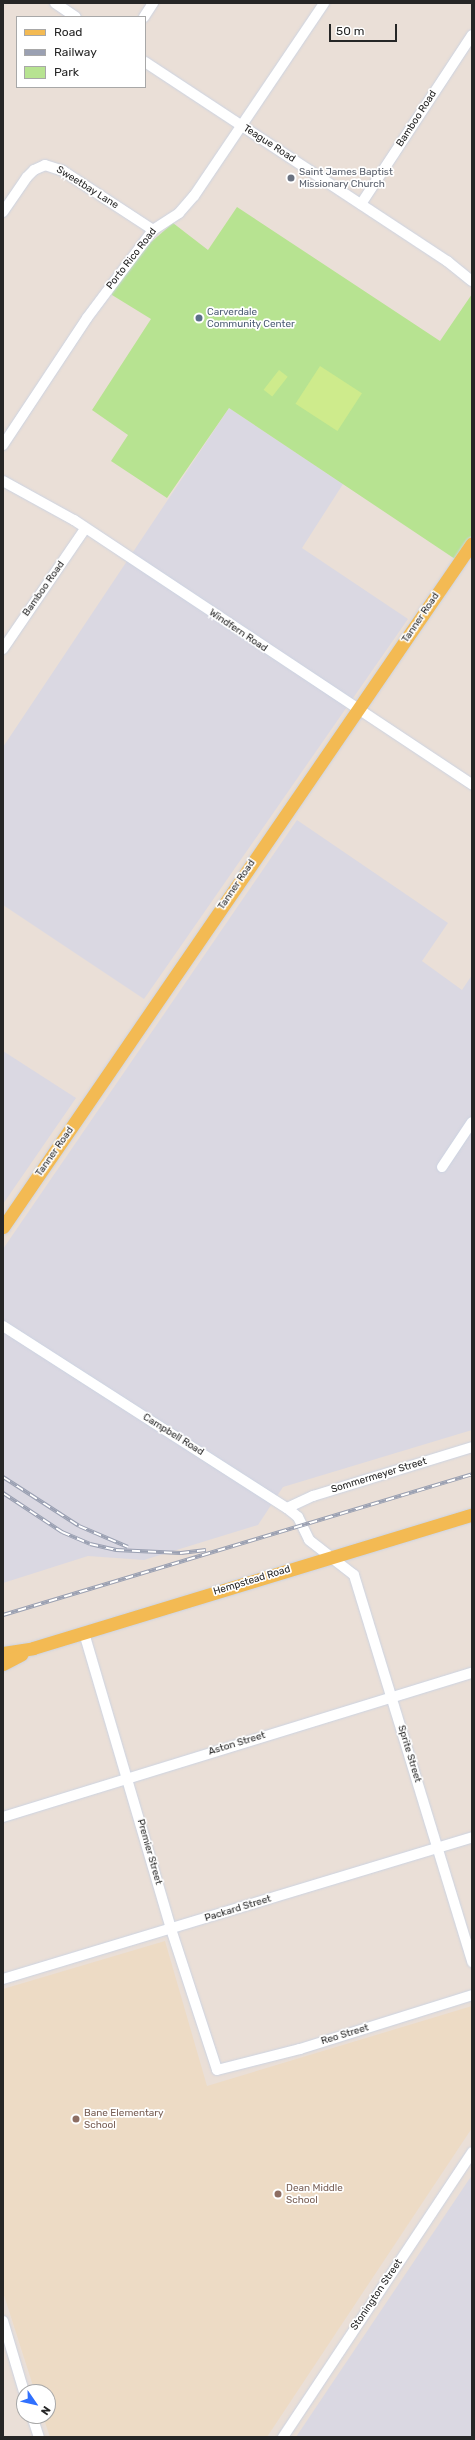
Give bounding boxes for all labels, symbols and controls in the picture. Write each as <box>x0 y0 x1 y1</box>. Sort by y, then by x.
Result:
legend <box>16 16 146 88</box>
scale bar <box>331 16 399 42</box>
text: 50 m <box>336 24 364 38</box>
text: Road <box>54 25 82 39</box>
text: Railway <box>54 45 97 59</box>
text: Park <box>54 65 79 79</box>
street label: Bamboo Road <box>394 89 440 149</box>
street label: Teague Road <box>241 123 297 165</box>
street label: Sweetbay Lane <box>54 164 120 212</box>
place label: Saint James Baptist Missionary Church <box>299 166 393 190</box>
marker: Saint James Baptist Missionary Church <box>286 173 296 183</box>
street label: Porto Rico Road <box>104 226 160 292</box>
place label: Carverdale Community Center <box>207 306 295 330</box>
marker: Carverdale Community Center <box>194 313 204 323</box>
street label: Bamboo Road <box>21 559 67 619</box>
street label: Tanner Road <box>400 591 442 645</box>
street label: Windfern Road <box>207 607 269 655</box>
street label: Tanner Road <box>216 858 258 912</box>
street label: Tanner Road <box>33 1125 77 1179</box>
street label: Campbell Road <box>140 1411 206 1459</box>
street label: Sommermeyer Street <box>330 1456 428 1496</box>
street label: Hempstead Road <box>212 1564 292 1598</box>
street label: Sprite Street <box>395 1724 423 1784</box>
street label: Aston Street <box>207 1730 267 1758</box>
street label: Premier Street <box>134 1818 164 1886</box>
street label: Packard Street <box>203 1893 273 1925</box>
street label: Reo Street <box>320 2022 370 2048</box>
place label: Bane Elementary School <box>84 2107 164 2130</box>
marker: Bane Elementary School <box>71 2114 81 2124</box>
place label: Dean Middle School <box>286 2182 343 2206</box>
marker: Dean Middle School <box>273 2189 283 2199</box>
street label: Stonington Street <box>349 2257 405 2333</box>
north arrow <box>16 2384 56 2424</box>
text: N <box>38 2404 53 2417</box>

